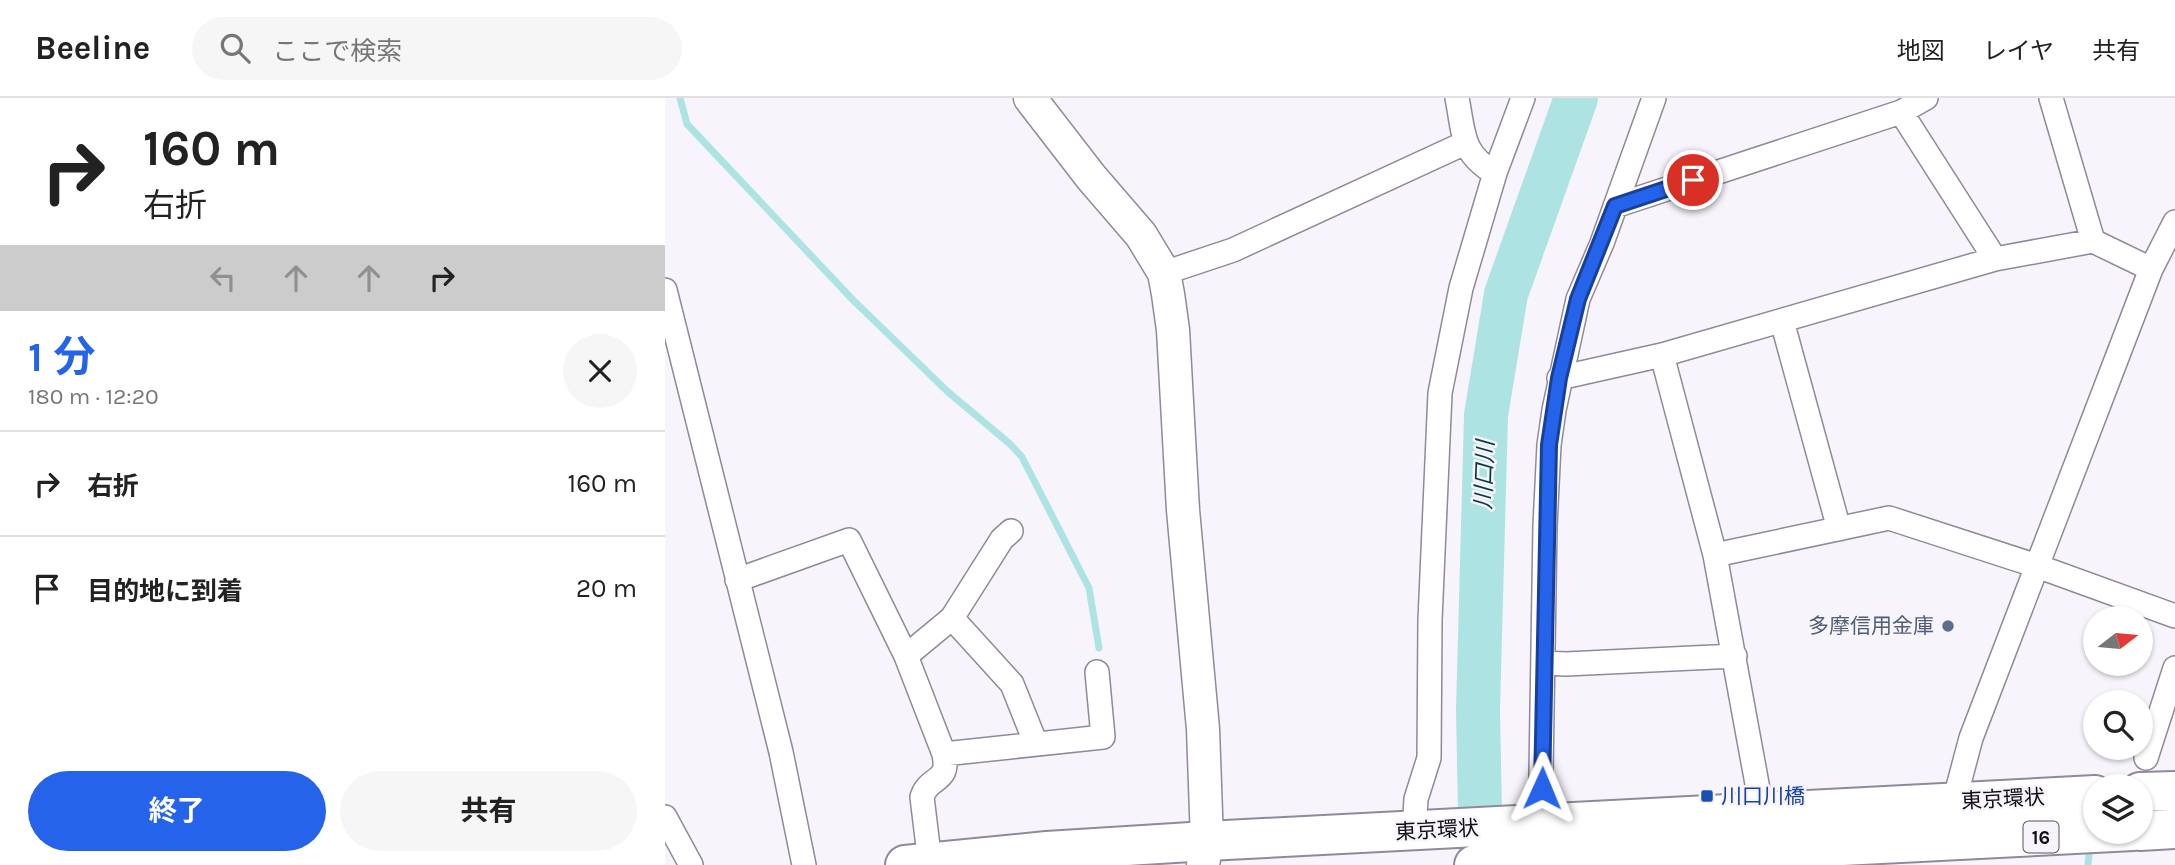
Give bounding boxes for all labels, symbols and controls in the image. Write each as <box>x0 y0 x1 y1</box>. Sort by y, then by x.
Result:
search box <box>192 17 682 80</box>
text: Beeline <box>35 29 150 67</box>
icon: search <box>216 29 254 67</box>
text: ここで検索 <box>272 36 402 67</box>
text: 地図 <box>1897 37 1945 65</box>
text: レイヤ <box>1983 37 2054 65</box>
text: 共有 <box>2092 37 2140 65</box>
text: 160 m <box>143 120 280 177</box>
icon: right <box>28 126 119 217</box>
pin <box>1663 150 1723 210</box>
icon: arrive <box>1674 161 1712 199</box>
text: 右折 <box>143 187 207 224</box>
icon: left <box>204 259 242 297</box>
icon: ahead <box>277 259 315 297</box>
icon: ahead <box>350 259 388 297</box>
icon: right <box>423 259 461 297</box>
text: 1 分 <box>28 332 96 382</box>
button: close <box>563 334 637 408</box>
text: 180 m · 12:20 <box>28 383 159 410</box>
water label: 川口川 <box>1470 437 1499 510</box>
icon: right <box>28 465 66 503</box>
text: 160 m <box>568 468 637 499</box>
text: 右折 <box>87 471 139 502</box>
icon: arrive <box>28 570 66 608</box>
text: 20 m <box>576 573 637 604</box>
text: 目的地に到着 <box>87 576 243 607</box>
north arrow <box>2083 606 2153 676</box>
map controls <box>2083 606 2153 844</box>
place label: 多摩信用金庫 <box>1808 614 1934 638</box>
marker: 多摩信用金庫 <box>1940 618 1956 634</box>
button: search <box>2083 690 2153 760</box>
position arrow <box>1505 751 1579 825</box>
button: 終了 <box>28 771 326 851</box>
button: 共有 <box>340 771 637 851</box>
button: layers <box>2083 774 2153 844</box>
place label: 川口川橋 <box>1721 784 1805 808</box>
street label: 東京環状 <box>1960 785 2046 813</box>
marker: 川口川橋 <box>1699 788 1715 804</box>
street label: 東京環状 <box>1394 816 1480 844</box>
road number: 16 <box>2023 822 2059 852</box>

